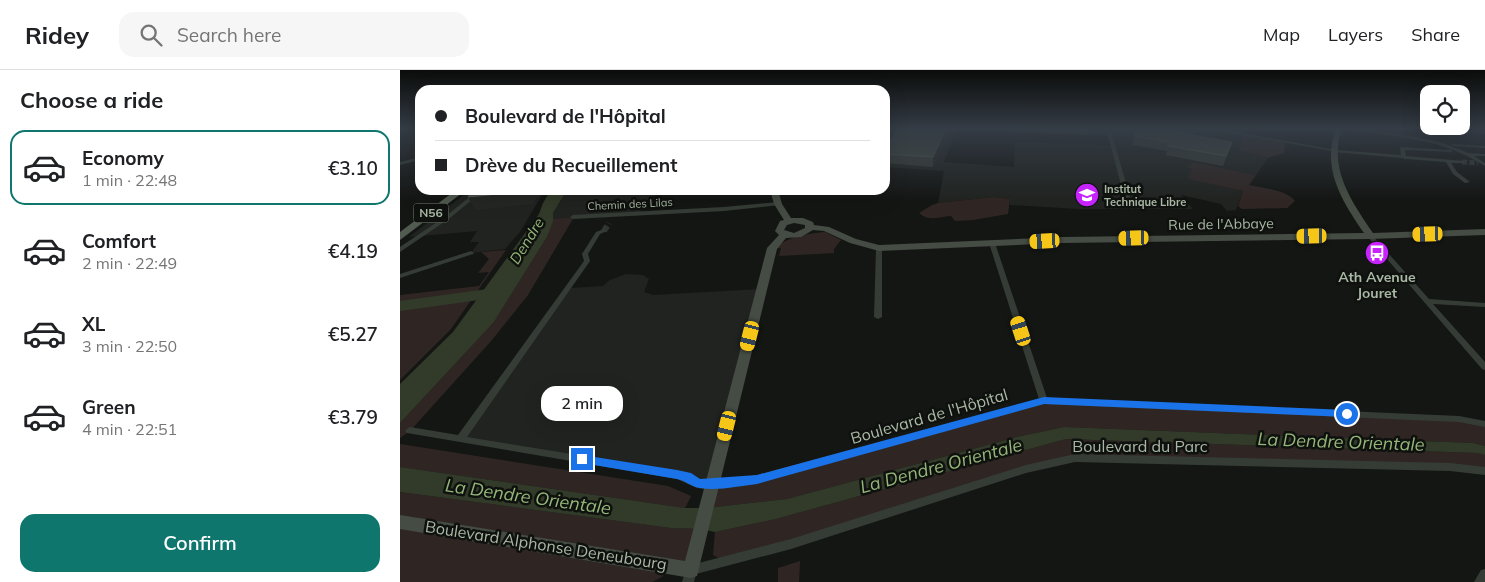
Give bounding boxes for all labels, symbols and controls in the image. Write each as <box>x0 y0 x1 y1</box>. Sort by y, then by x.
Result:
search box <box>119 12 469 57</box>
text: Ridey <box>25 20 89 50</box>
icon: search <box>137 21 165 49</box>
text: Search here <box>177 23 281 47</box>
text: Map <box>1263 23 1300 46</box>
text: Layers <box>1328 23 1383 46</box>
text: Share <box>1411 23 1460 46</box>
map controls <box>1420 85 1470 135</box>
button: locate <box>1420 85 1470 135</box>
text: Choose a ride <box>20 86 163 114</box>
text: Boulevard de l'Hôpital <box>465 104 666 128</box>
icon: car <box>22 145 67 190</box>
text: Economy <box>82 146 164 170</box>
text: Drève du Recueillement <box>465 153 677 177</box>
text: €3.10 <box>328 156 378 180</box>
text: 1 min · 22:48 <box>82 170 177 190</box>
school or university icon: Institut Technique Libre <box>1074 182 1100 208</box>
place label: Institut Technique Libre <box>1104 182 1186 209</box>
street label: Chemin des Lilas <box>587 195 673 213</box>
road number: N56 <box>414 204 448 222</box>
water label: Dendre <box>505 214 548 267</box>
street label: Rue de l'Abbaye <box>1168 214 1274 234</box>
car <box>1412 226 1443 242</box>
icon: car <box>22 228 67 273</box>
car <box>1296 228 1327 244</box>
text: Comfort <box>82 229 156 253</box>
car <box>1118 230 1149 246</box>
car <box>1029 233 1060 249</box>
text: €4.19 <box>328 239 378 263</box>
bus stop icon: Ath Avenue Jouret <box>1364 240 1390 266</box>
text: 2 min · 22:49 <box>82 253 177 273</box>
place label: Ath Avenue Jouret <box>1338 268 1416 302</box>
icon: car <box>22 311 67 356</box>
text: XL <box>82 312 105 336</box>
car <box>1009 314 1032 348</box>
car <box>739 320 760 352</box>
text: €5.27 <box>328 322 378 346</box>
text: 3 min · 22:50 <box>82 336 177 356</box>
street label: Boulevard de l'Hôpital <box>848 384 1010 448</box>
callout: 2 min <box>541 386 623 422</box>
text: 2 min <box>561 393 603 413</box>
icon: car <box>22 394 67 439</box>
text: Green <box>82 395 136 419</box>
route start <box>1336 403 1358 425</box>
text: €3.79 <box>328 405 378 429</box>
car <box>716 410 737 442</box>
text: 4 min · 22:51 <box>82 419 177 439</box>
water label: La Dendre Orientale <box>1257 427 1425 456</box>
water label: La Dendre Orientale <box>857 433 1025 498</box>
street label: Boulevard du Parc <box>1072 436 1208 456</box>
route end <box>571 448 593 470</box>
water label: La Dendre Orientale <box>444 473 613 520</box>
button: Confirm <box>20 514 380 572</box>
street label: Boulevard Alphonse Deneubourg <box>424 516 668 574</box>

